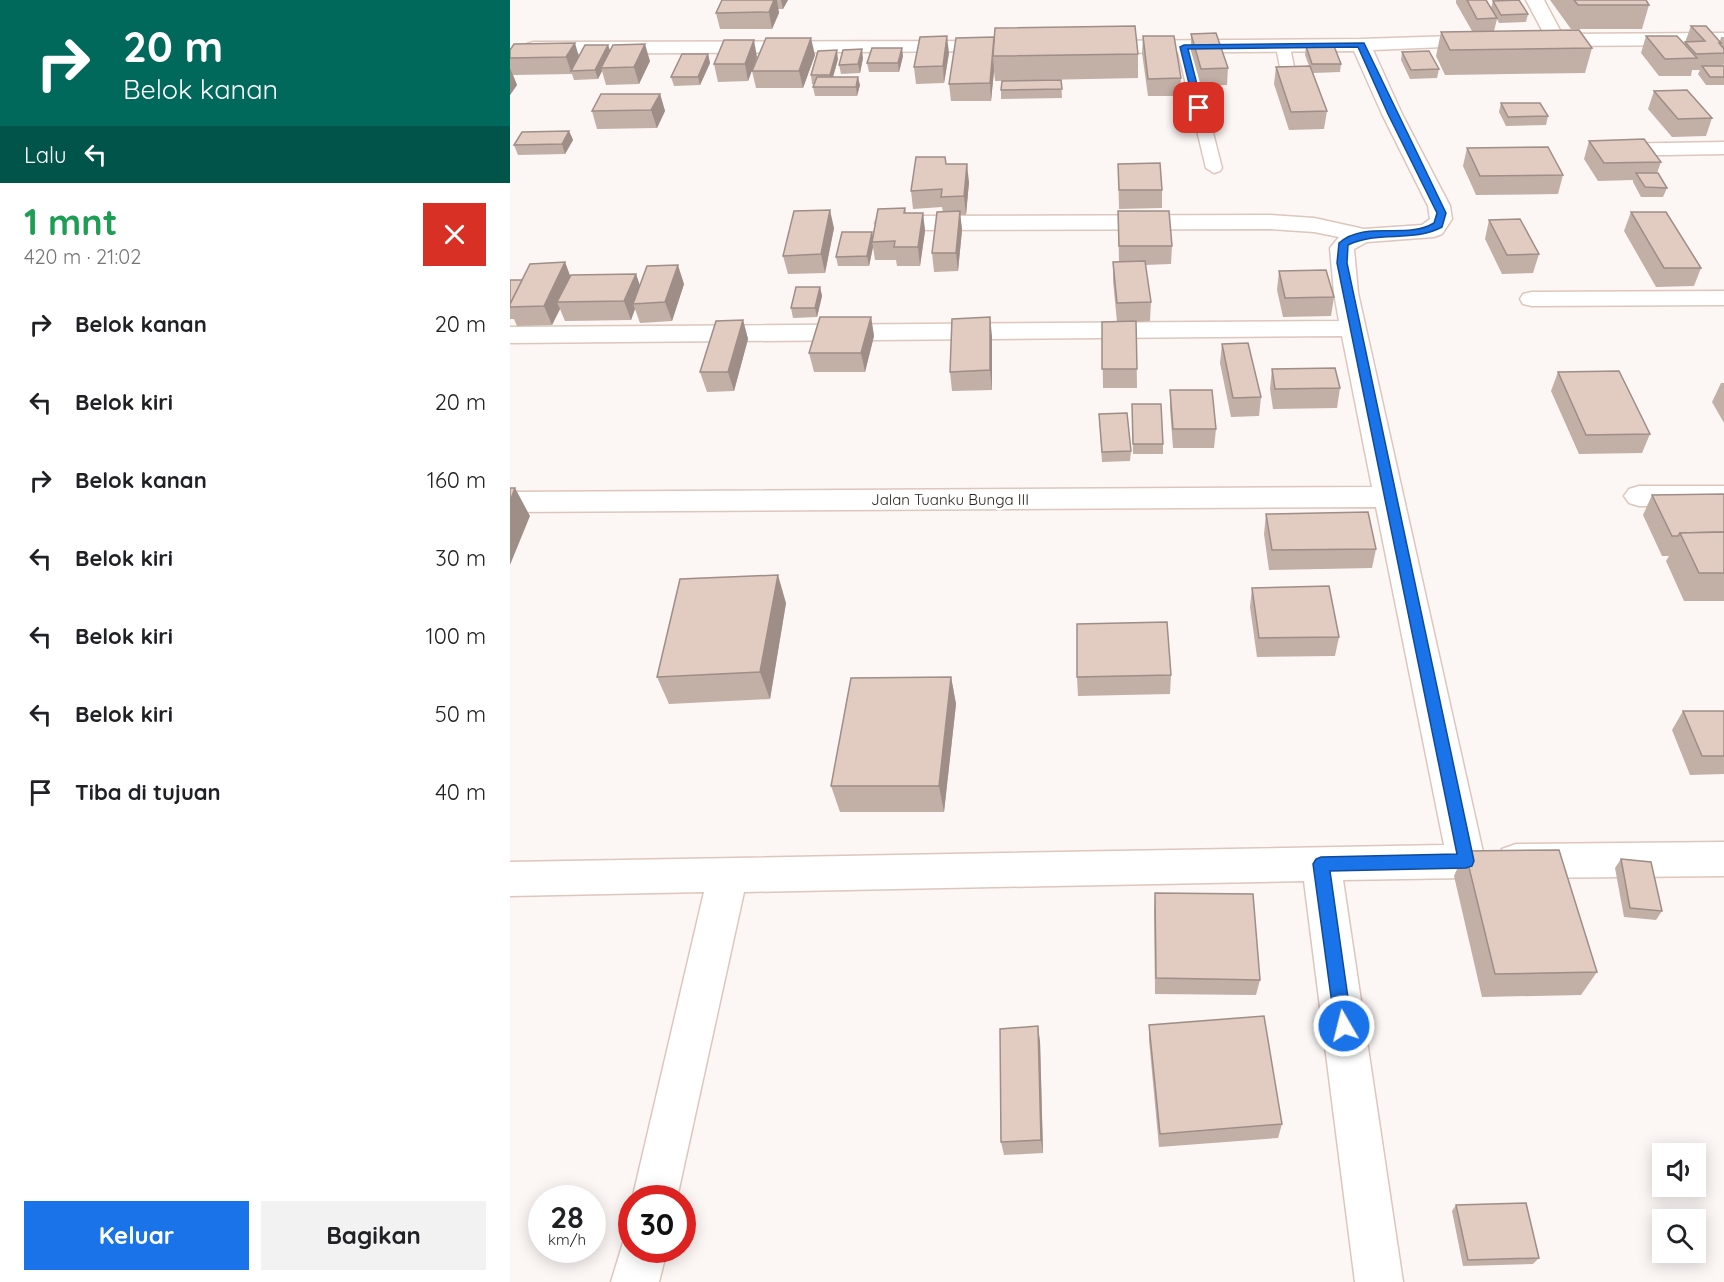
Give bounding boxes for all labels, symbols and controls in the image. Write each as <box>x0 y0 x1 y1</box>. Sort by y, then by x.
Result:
text: 20 m <box>123 20 223 73</box>
icon: right <box>24 24 102 102</box>
text: Belok kanan <box>123 72 278 106</box>
pin <box>1173 82 1224 133</box>
icon: arrive <box>1182 91 1215 124</box>
icon: left <box>79 138 112 171</box>
text: Lalu <box>24 141 67 169</box>
text: 1 mnt <box>24 199 117 244</box>
button: close <box>423 203 486 266</box>
text: 420 m · 21:02 <box>24 244 141 269</box>
icon: right <box>24 308 57 341</box>
text: Belok kanan <box>75 310 207 338</box>
text: 20 m <box>435 310 486 338</box>
icon: left <box>24 386 57 419</box>
text: Belok kiri <box>75 388 173 416</box>
text: 20 m <box>435 388 486 416</box>
icon: right <box>24 464 57 497</box>
text: Belok kanan <box>75 466 207 494</box>
text: 160 m <box>427 466 486 494</box>
street label: Jalan Tuanku Bunga III <box>871 490 1029 509</box>
icon: left <box>24 542 57 575</box>
text: Belok kiri <box>75 544 173 572</box>
text: 30 m <box>435 544 486 572</box>
icon: left <box>24 620 57 653</box>
text: Belok kiri <box>75 622 173 650</box>
text: 100 m <box>426 622 486 650</box>
icon: left <box>24 698 57 731</box>
text: Belok kiri <box>75 700 173 728</box>
text: 50 m <box>435 700 486 728</box>
icon: arrive <box>24 776 57 809</box>
text: Tiba di tujuan <box>75 778 221 806</box>
text: 40 m <box>435 778 486 806</box>
position arrow <box>1312 994 1376 1058</box>
map controls <box>1652 1143 1706 1263</box>
button: sound <box>1652 1143 1706 1197</box>
speed limit sign: 30 <box>618 1185 696 1263</box>
text: 28 <box>550 1198 584 1236</box>
button: Keluar <box>24 1201 249 1270</box>
button: Bagikan <box>261 1201 486 1270</box>
button: search <box>1652 1209 1706 1263</box>
text: km/h <box>548 1230 586 1249</box>

